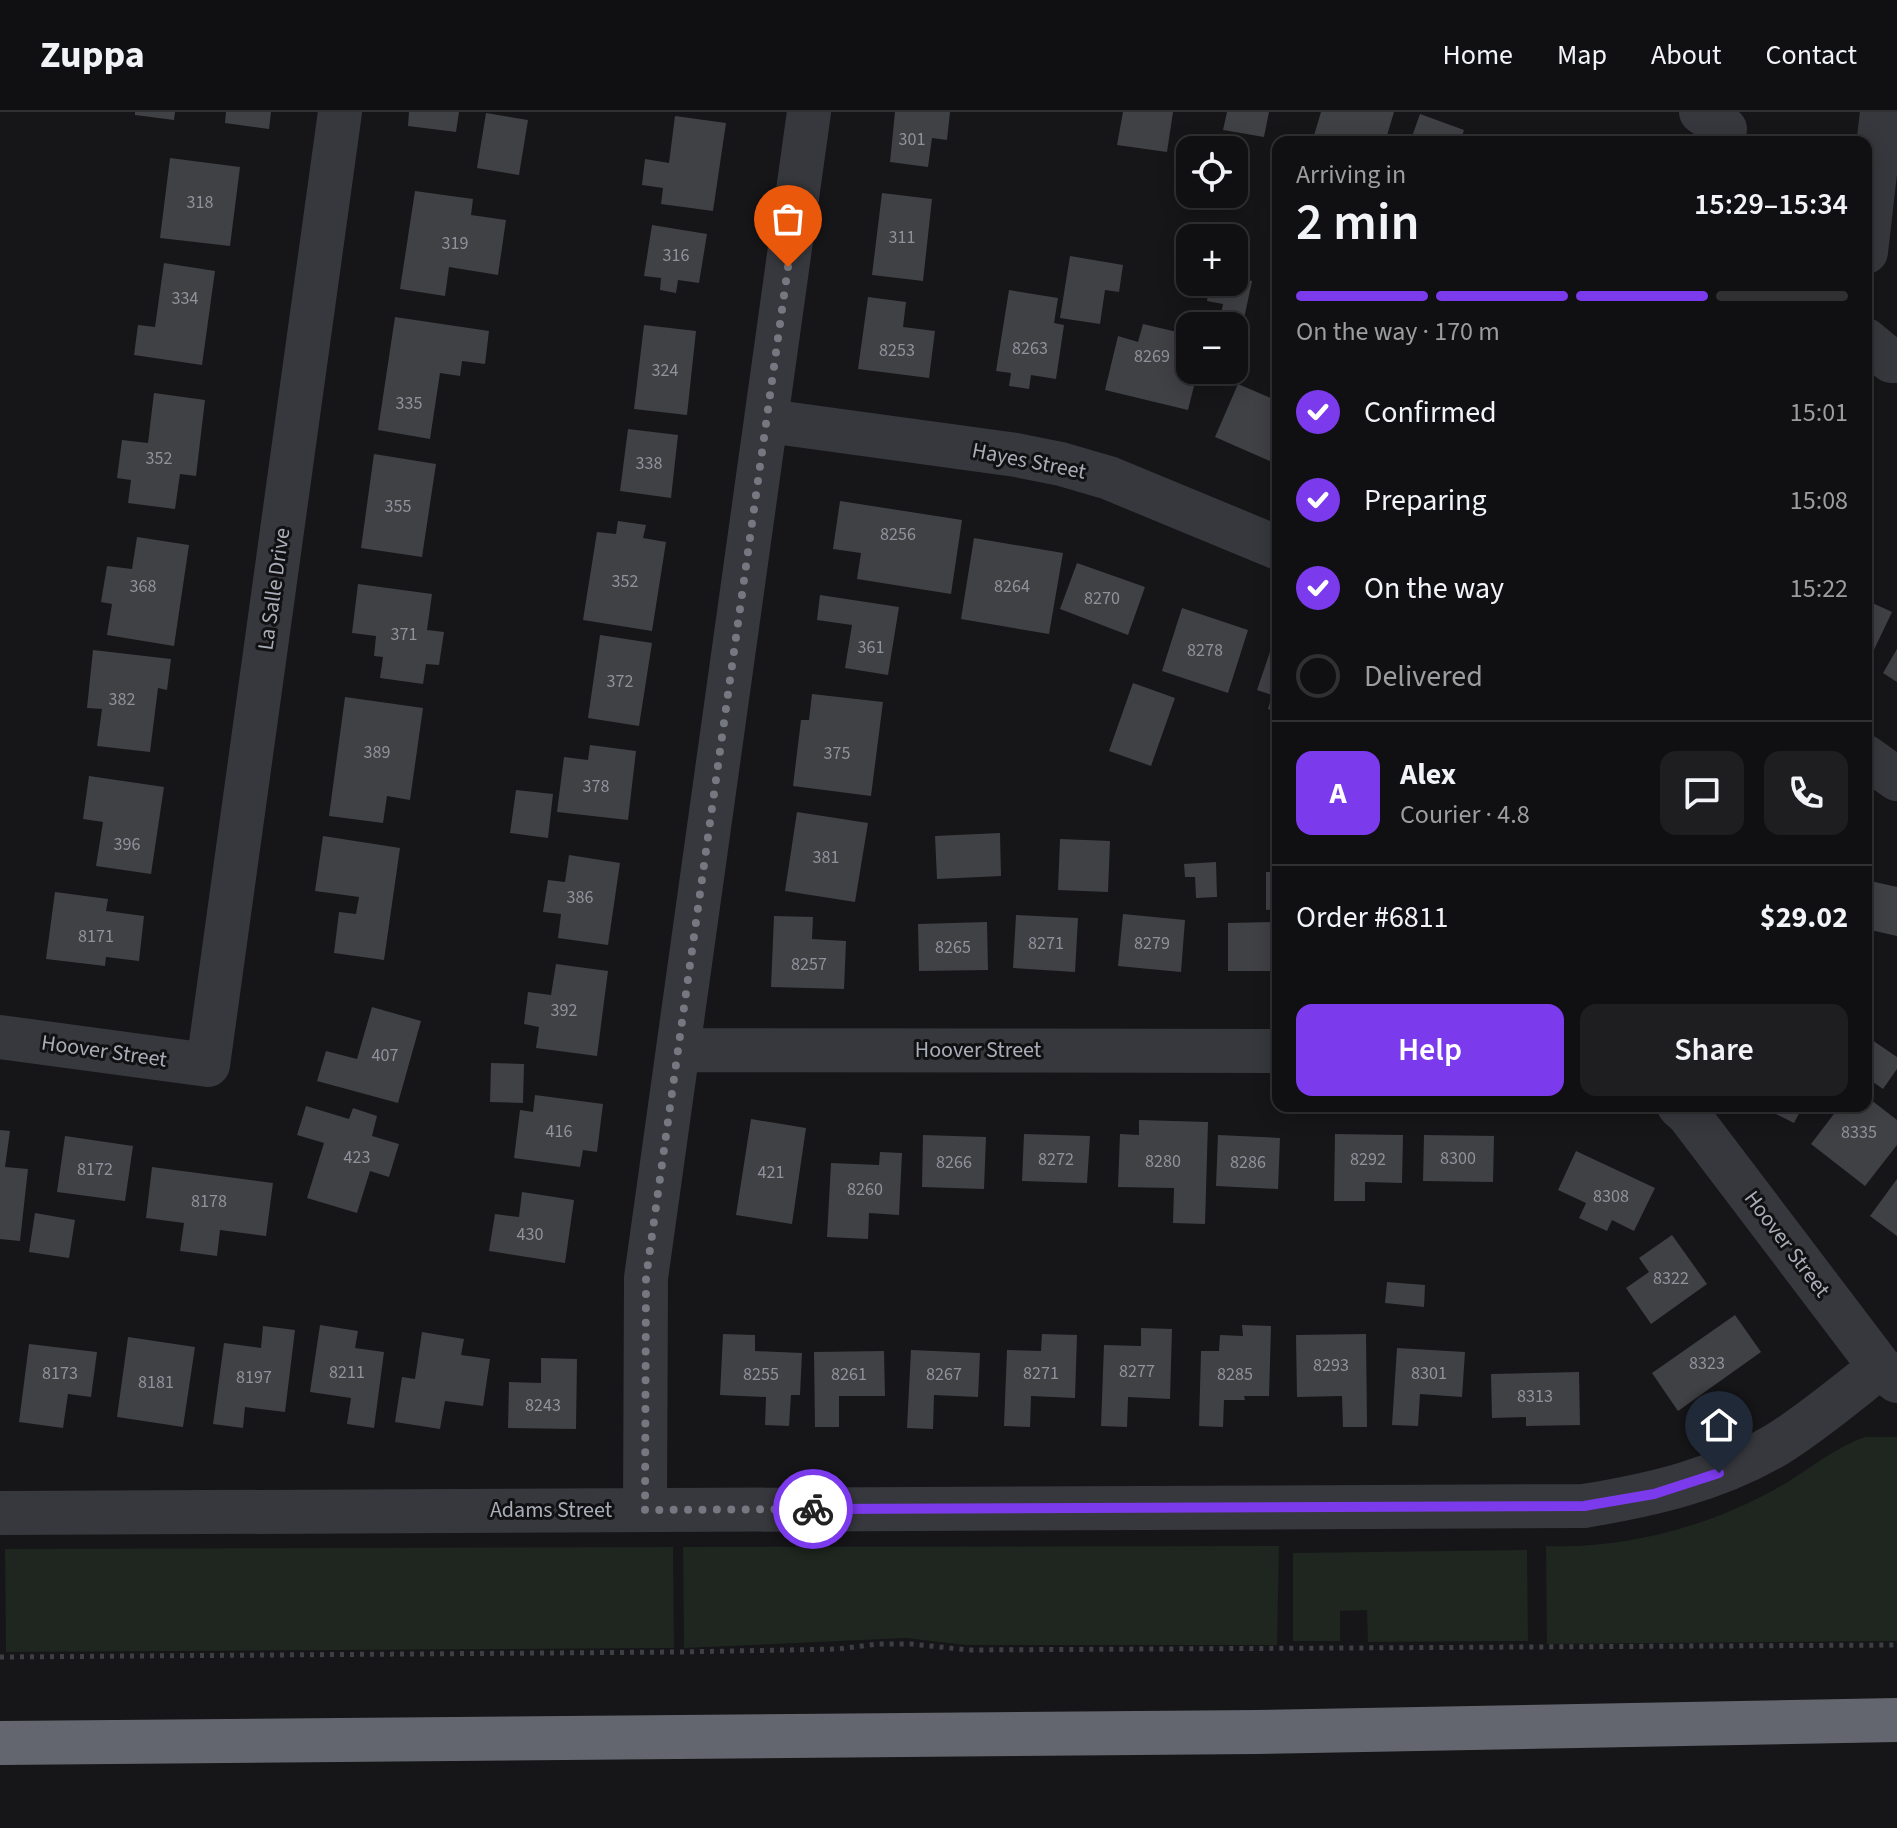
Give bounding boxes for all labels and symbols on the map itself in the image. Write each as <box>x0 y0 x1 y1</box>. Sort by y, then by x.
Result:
house number: 301 <box>899 127 925 152</box>
pin <box>754 185 822 267</box>
house number: 318 <box>187 190 213 215</box>
house number: 311 <box>889 225 915 250</box>
house number: 319 <box>442 231 468 256</box>
house number: 316 <box>663 243 689 268</box>
house number: 334 <box>172 286 198 311</box>
house number: 8263 <box>1012 336 1048 361</box>
house number: 8253 <box>879 338 915 363</box>
house number: 8269 <box>1134 344 1170 369</box>
house number: 324 <box>652 358 678 383</box>
house number: 335 <box>396 391 422 416</box>
street label: Hayes Street <box>969 434 1089 488</box>
house number: 352 <box>146 446 172 471</box>
house number: 338 <box>636 451 662 476</box>
house number: 355 <box>385 494 411 519</box>
house number: 8256 <box>880 522 916 547</box>
street label: La Salle Drive <box>250 526 298 652</box>
house number: 352 <box>612 569 638 594</box>
house number: 368 <box>130 574 156 599</box>
house number: 8264 <box>994 574 1030 599</box>
house number: 8270 <box>1084 586 1120 611</box>
house number: 371 <box>391 622 417 647</box>
house number: 361 <box>858 635 884 660</box>
house number: 8278 <box>1187 638 1223 663</box>
house number: 372 <box>607 669 633 694</box>
house number: 382 <box>109 687 135 712</box>
house number: 389 <box>364 740 390 765</box>
house number: 375 <box>824 741 850 766</box>
house number: 378 <box>583 774 609 799</box>
house number: 396 <box>114 832 140 857</box>
house number: 381 <box>813 845 839 870</box>
house number: 386 <box>567 885 593 910</box>
house number: 8171 <box>78 924 114 949</box>
house number: 8271 <box>1028 931 1064 956</box>
house number: 8279 <box>1134 931 1170 956</box>
house number: 8265 <box>935 935 971 960</box>
house number: 8257 <box>791 952 827 977</box>
house number: 392 <box>551 998 577 1023</box>
street label: Hoover Street <box>39 1026 169 1076</box>
street label: Hoover Street <box>915 1034 1042 1066</box>
house number: 407 <box>372 1043 398 1068</box>
house number: 416 <box>546 1119 572 1144</box>
house number: 8335 <box>1841 1120 1877 1145</box>
house number: 423 <box>344 1145 370 1170</box>
house number: 8300 <box>1440 1146 1476 1171</box>
house number: 8272 <box>1038 1147 1074 1172</box>
house number: 8292 <box>1350 1147 1386 1172</box>
house number: 8280 <box>1145 1149 1181 1174</box>
house number: 8266 <box>936 1150 972 1175</box>
house number: 8286 <box>1230 1150 1266 1175</box>
house number: 8172 <box>77 1157 113 1182</box>
house number: 421 <box>758 1160 784 1185</box>
house number: 8260 <box>847 1177 883 1202</box>
house number: 8308 <box>1593 1184 1629 1209</box>
street label: Hoover Street <box>1736 1184 1838 1305</box>
house number: 8178 <box>191 1189 227 1214</box>
house number: 430 <box>517 1222 543 1247</box>
house number: 8322 <box>1653 1266 1689 1291</box>
house number: 8323 <box>1689 1351 1725 1376</box>
house number: 8293 <box>1313 1353 1349 1378</box>
house number: 8277 <box>1119 1359 1155 1384</box>
house number: 8211 <box>329 1360 365 1385</box>
house number: 8173 <box>42 1361 78 1386</box>
house number: 8271 <box>1023 1361 1059 1386</box>
house number: 8301 <box>1411 1361 1447 1386</box>
house number: 8255 <box>743 1362 779 1387</box>
house number: 8261 <box>831 1362 867 1387</box>
house number: 8267 <box>926 1362 962 1387</box>
house number: 8285 <box>1217 1362 1253 1387</box>
house number: 8197 <box>236 1365 272 1390</box>
house number: 8181 <box>138 1370 174 1395</box>
house number: 8313 <box>1517 1384 1553 1409</box>
pin <box>1685 1391 1753 1473</box>
house number: 8243 <box>525 1393 561 1418</box>
courier <box>773 1469 853 1549</box>
street label: Adams Street <box>490 1494 613 1526</box>

